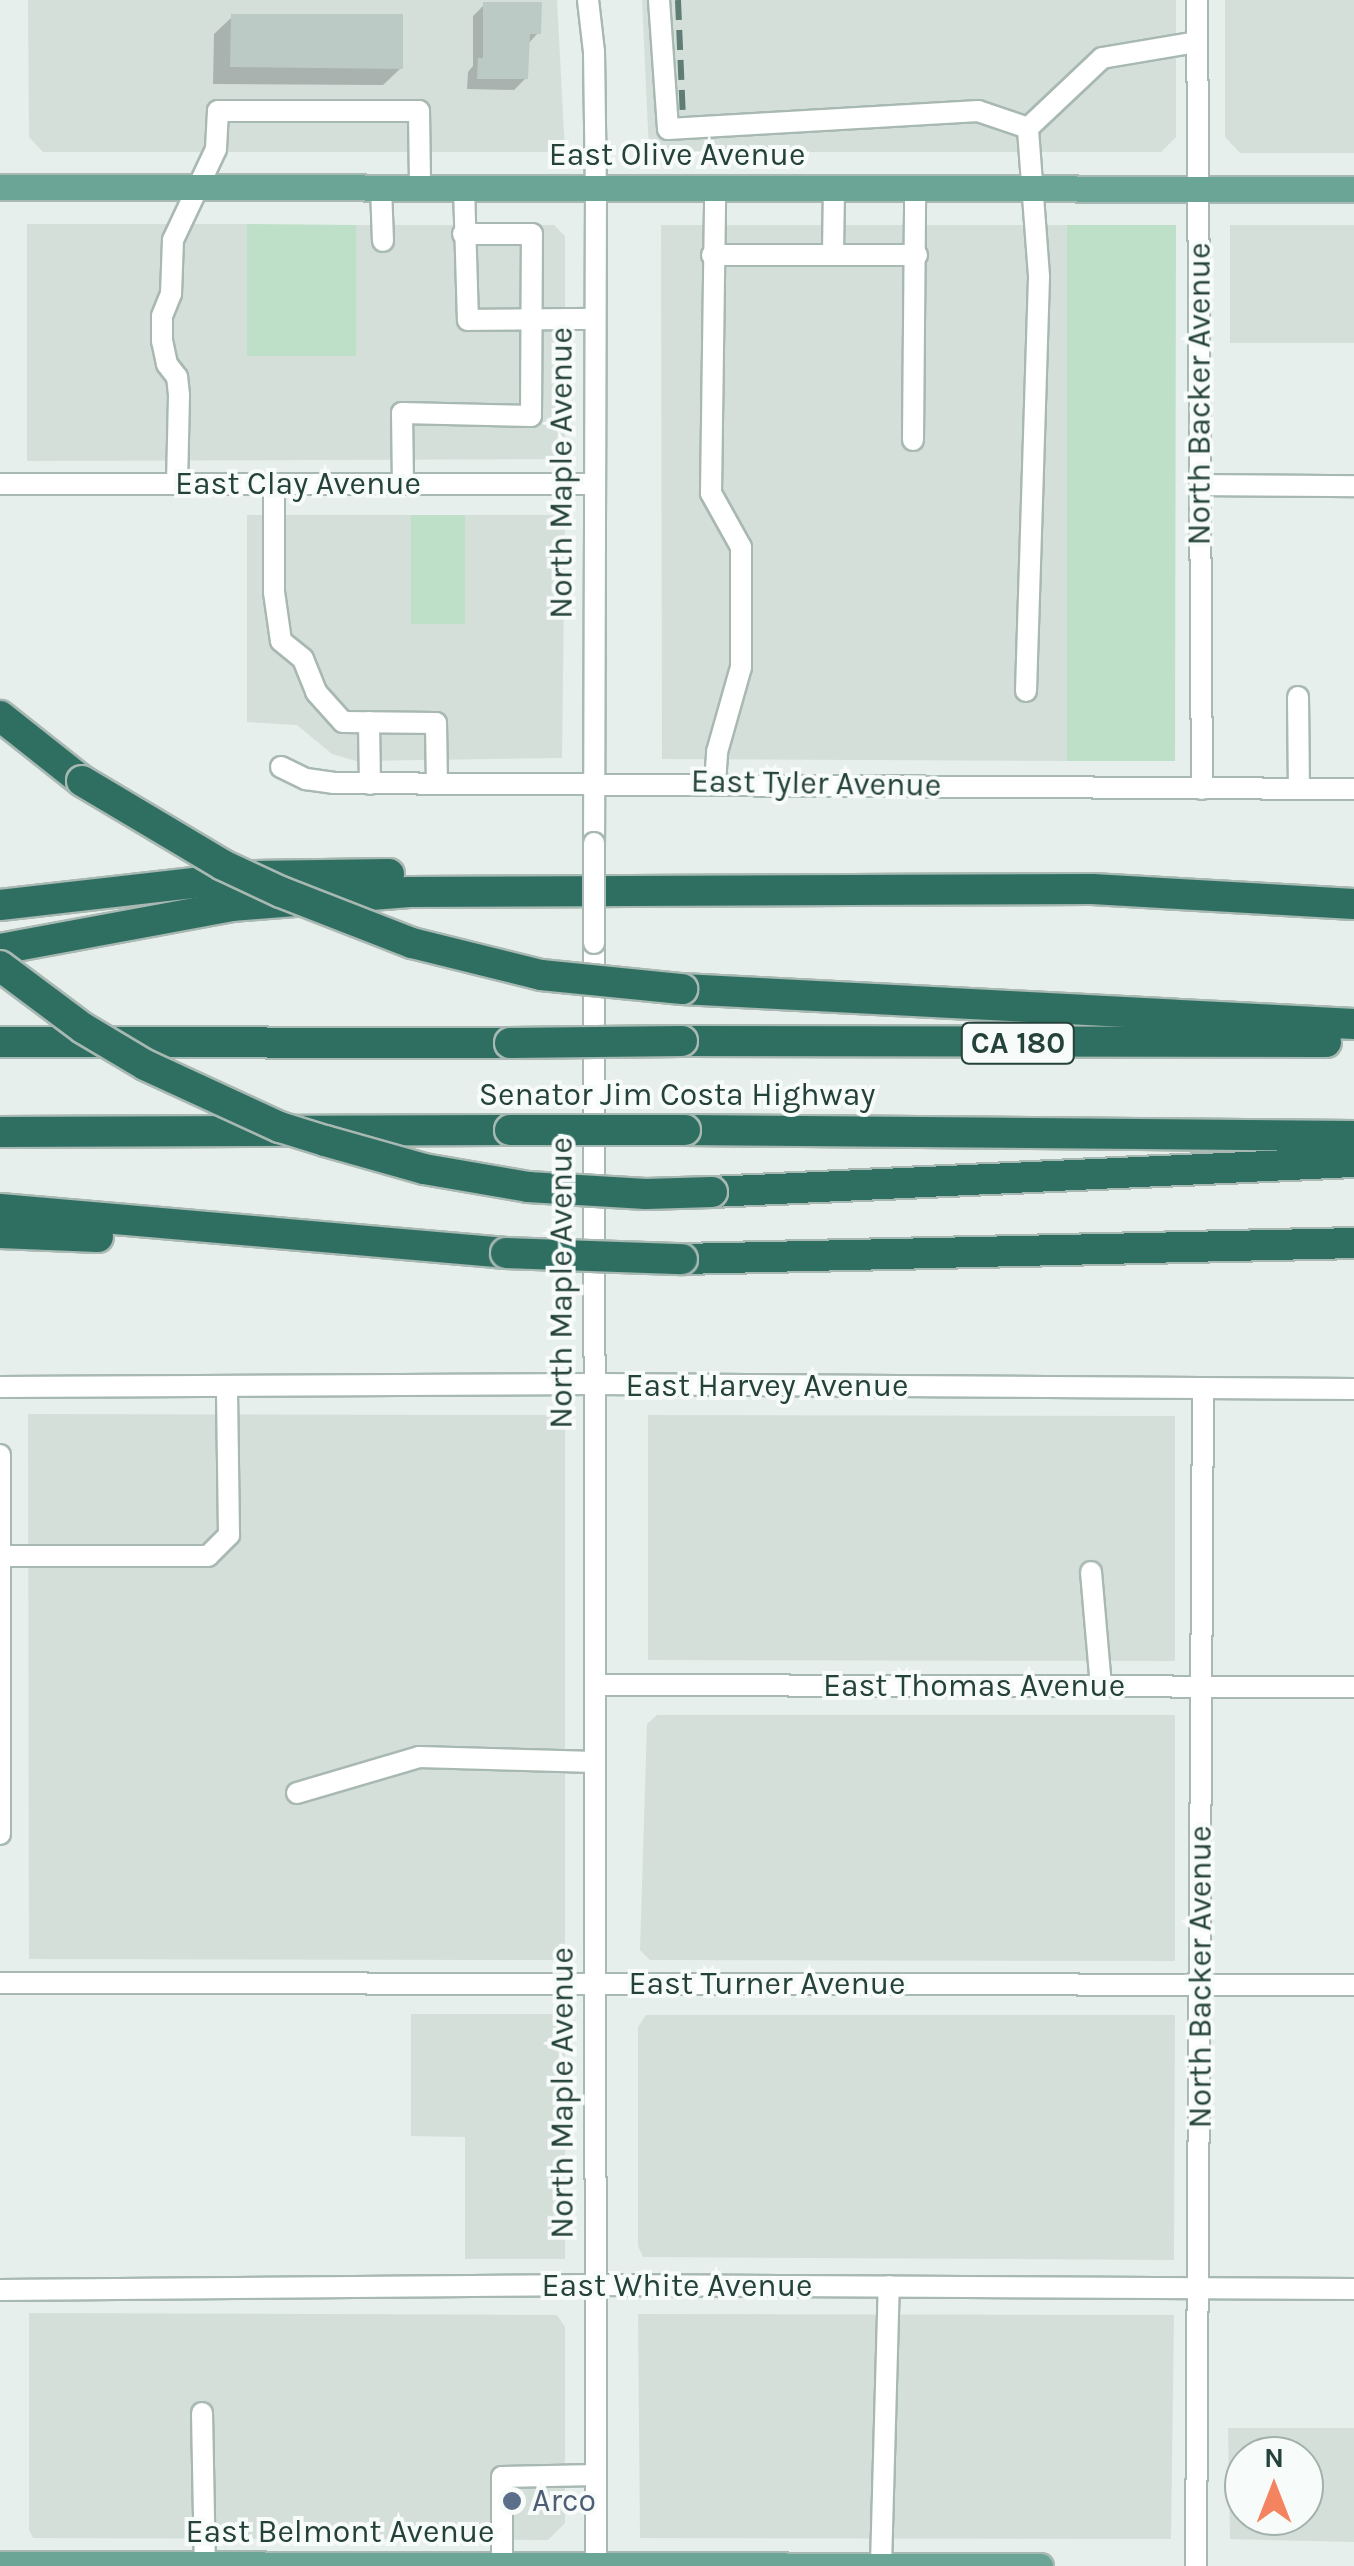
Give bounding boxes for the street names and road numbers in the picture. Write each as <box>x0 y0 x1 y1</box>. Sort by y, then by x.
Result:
street label: East Olive Avenue <box>549 136 805 174</box>
street label: North Backer Avenue <box>1181 243 1219 545</box>
street label: North Maple Avenue <box>543 327 581 619</box>
street label: East Clay Avenue <box>175 465 421 503</box>
street label: East Tyler Avenue <box>691 763 941 805</box>
road number: CA 180 <box>960 1018 1076 1068</box>
street label: Senator Jim Costa Highway <box>479 1076 875 1114</box>
street label: North Maple Avenue <box>543 1137 581 1429</box>
street label: East Harvey Avenue <box>626 1367 908 1405</box>
street label: East Thomas Avenue <box>823 1667 1125 1705</box>
street label: North Backer Avenue <box>1182 1826 1220 2128</box>
street label: North Maple Avenue <box>544 1947 582 2239</box>
street label: East Turner Avenue <box>628 1965 906 2003</box>
street label: East White Avenue <box>542 2267 812 2305</box>
street label: East Belmont Avenue <box>185 2513 495 2551</box>

